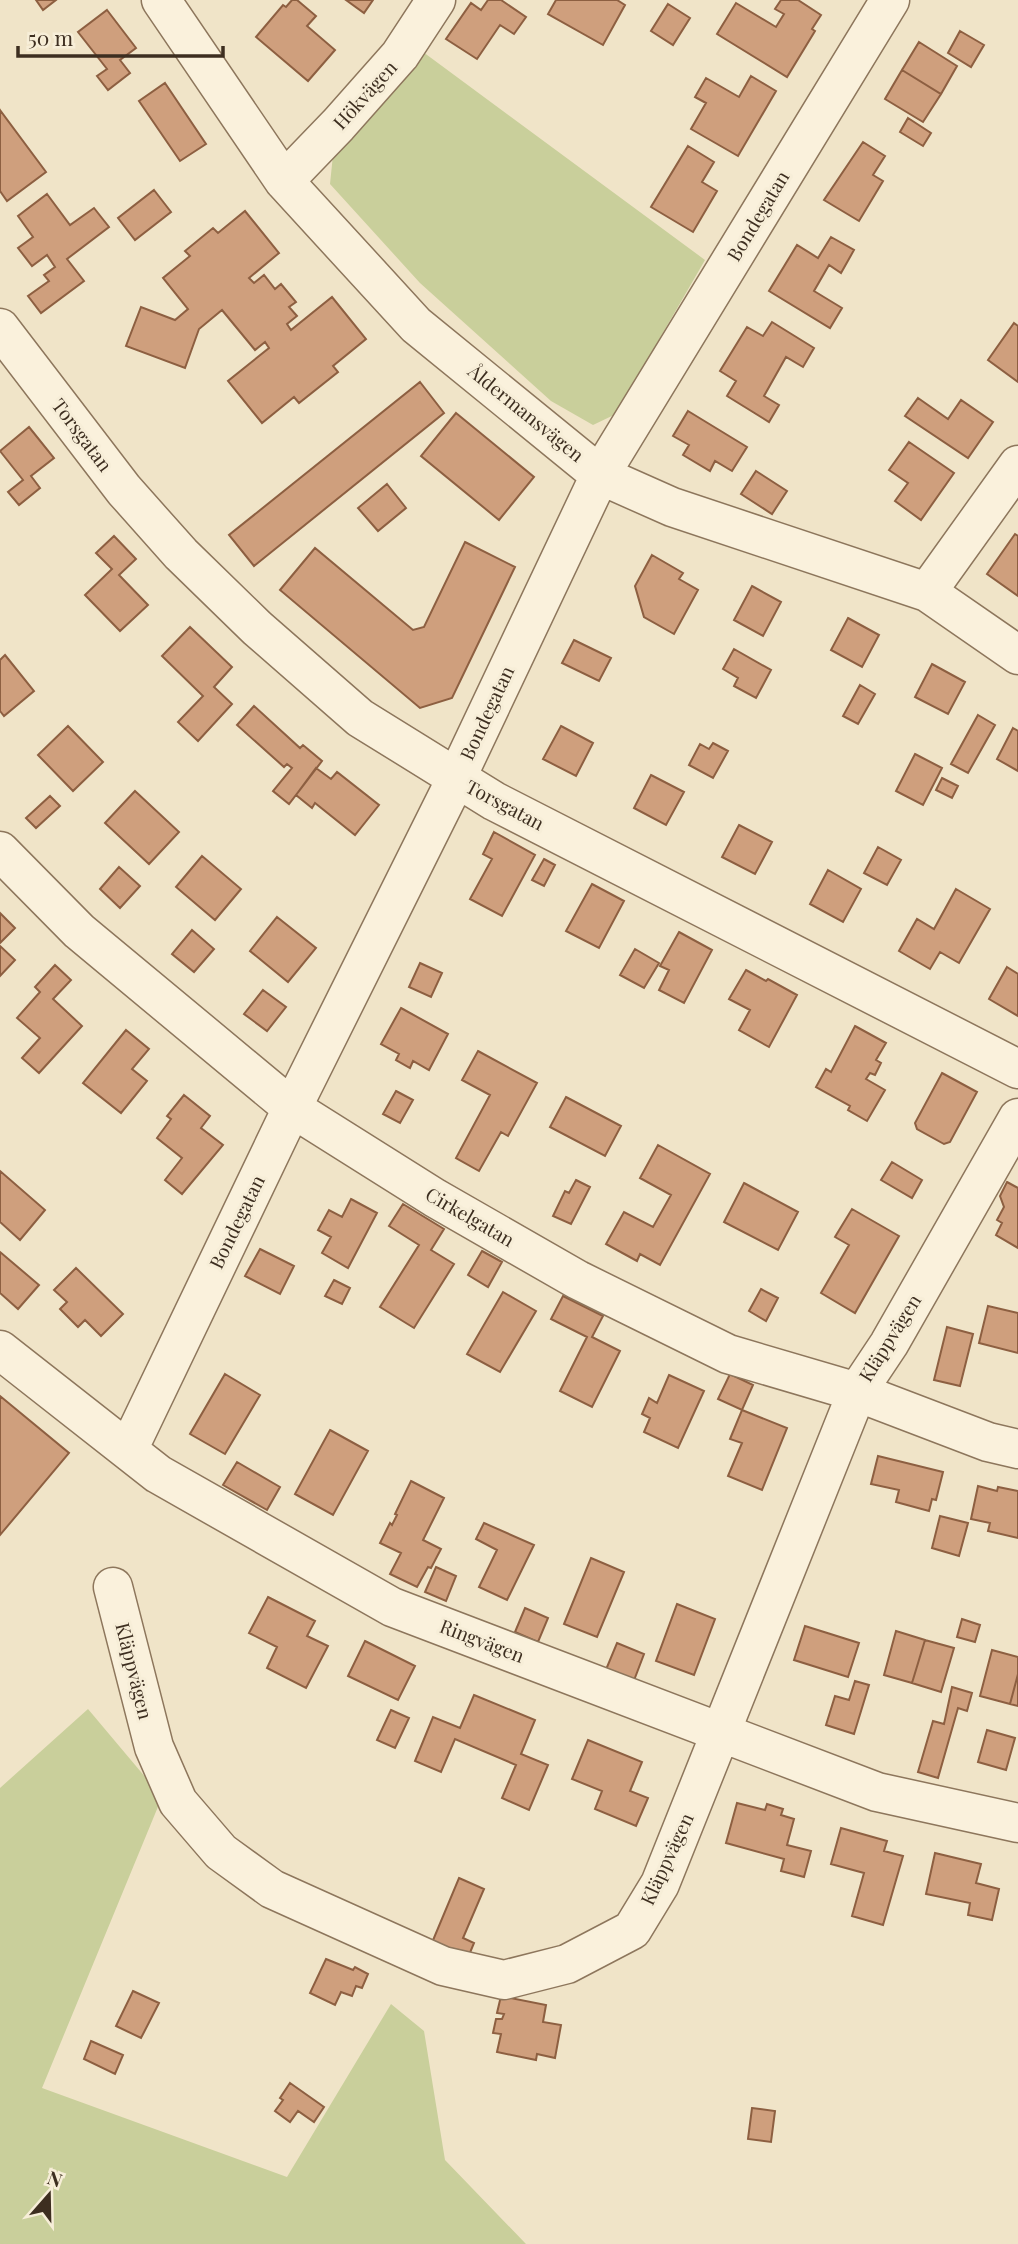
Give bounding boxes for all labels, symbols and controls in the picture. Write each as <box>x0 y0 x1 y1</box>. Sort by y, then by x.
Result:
scale bar <box>18 14 222 58</box>
text: 50 m <box>28 23 74 51</box>
street label: Hökvägen <box>326 54 403 134</box>
street label: Bondegatan <box>720 165 795 266</box>
street label: Åldermansvägen <box>463 357 590 467</box>
street label: Torsgatan <box>47 393 119 477</box>
street label: Bondegatan <box>453 661 520 764</box>
street label: Torsgatan <box>462 773 550 836</box>
street label: Bondegatan <box>202 1170 270 1273</box>
street label: Cirkelgatan <box>421 1180 520 1252</box>
street label: Kläppvägen <box>852 1288 927 1386</box>
street label: Ringvägen <box>436 1612 529 1668</box>
street label: Kläppvägen <box>110 1620 160 1722</box>
street label: Kläppvägen <box>633 1808 699 1909</box>
north arrow <box>14 2160 84 2230</box>
text: N <box>44 2164 66 2193</box>

